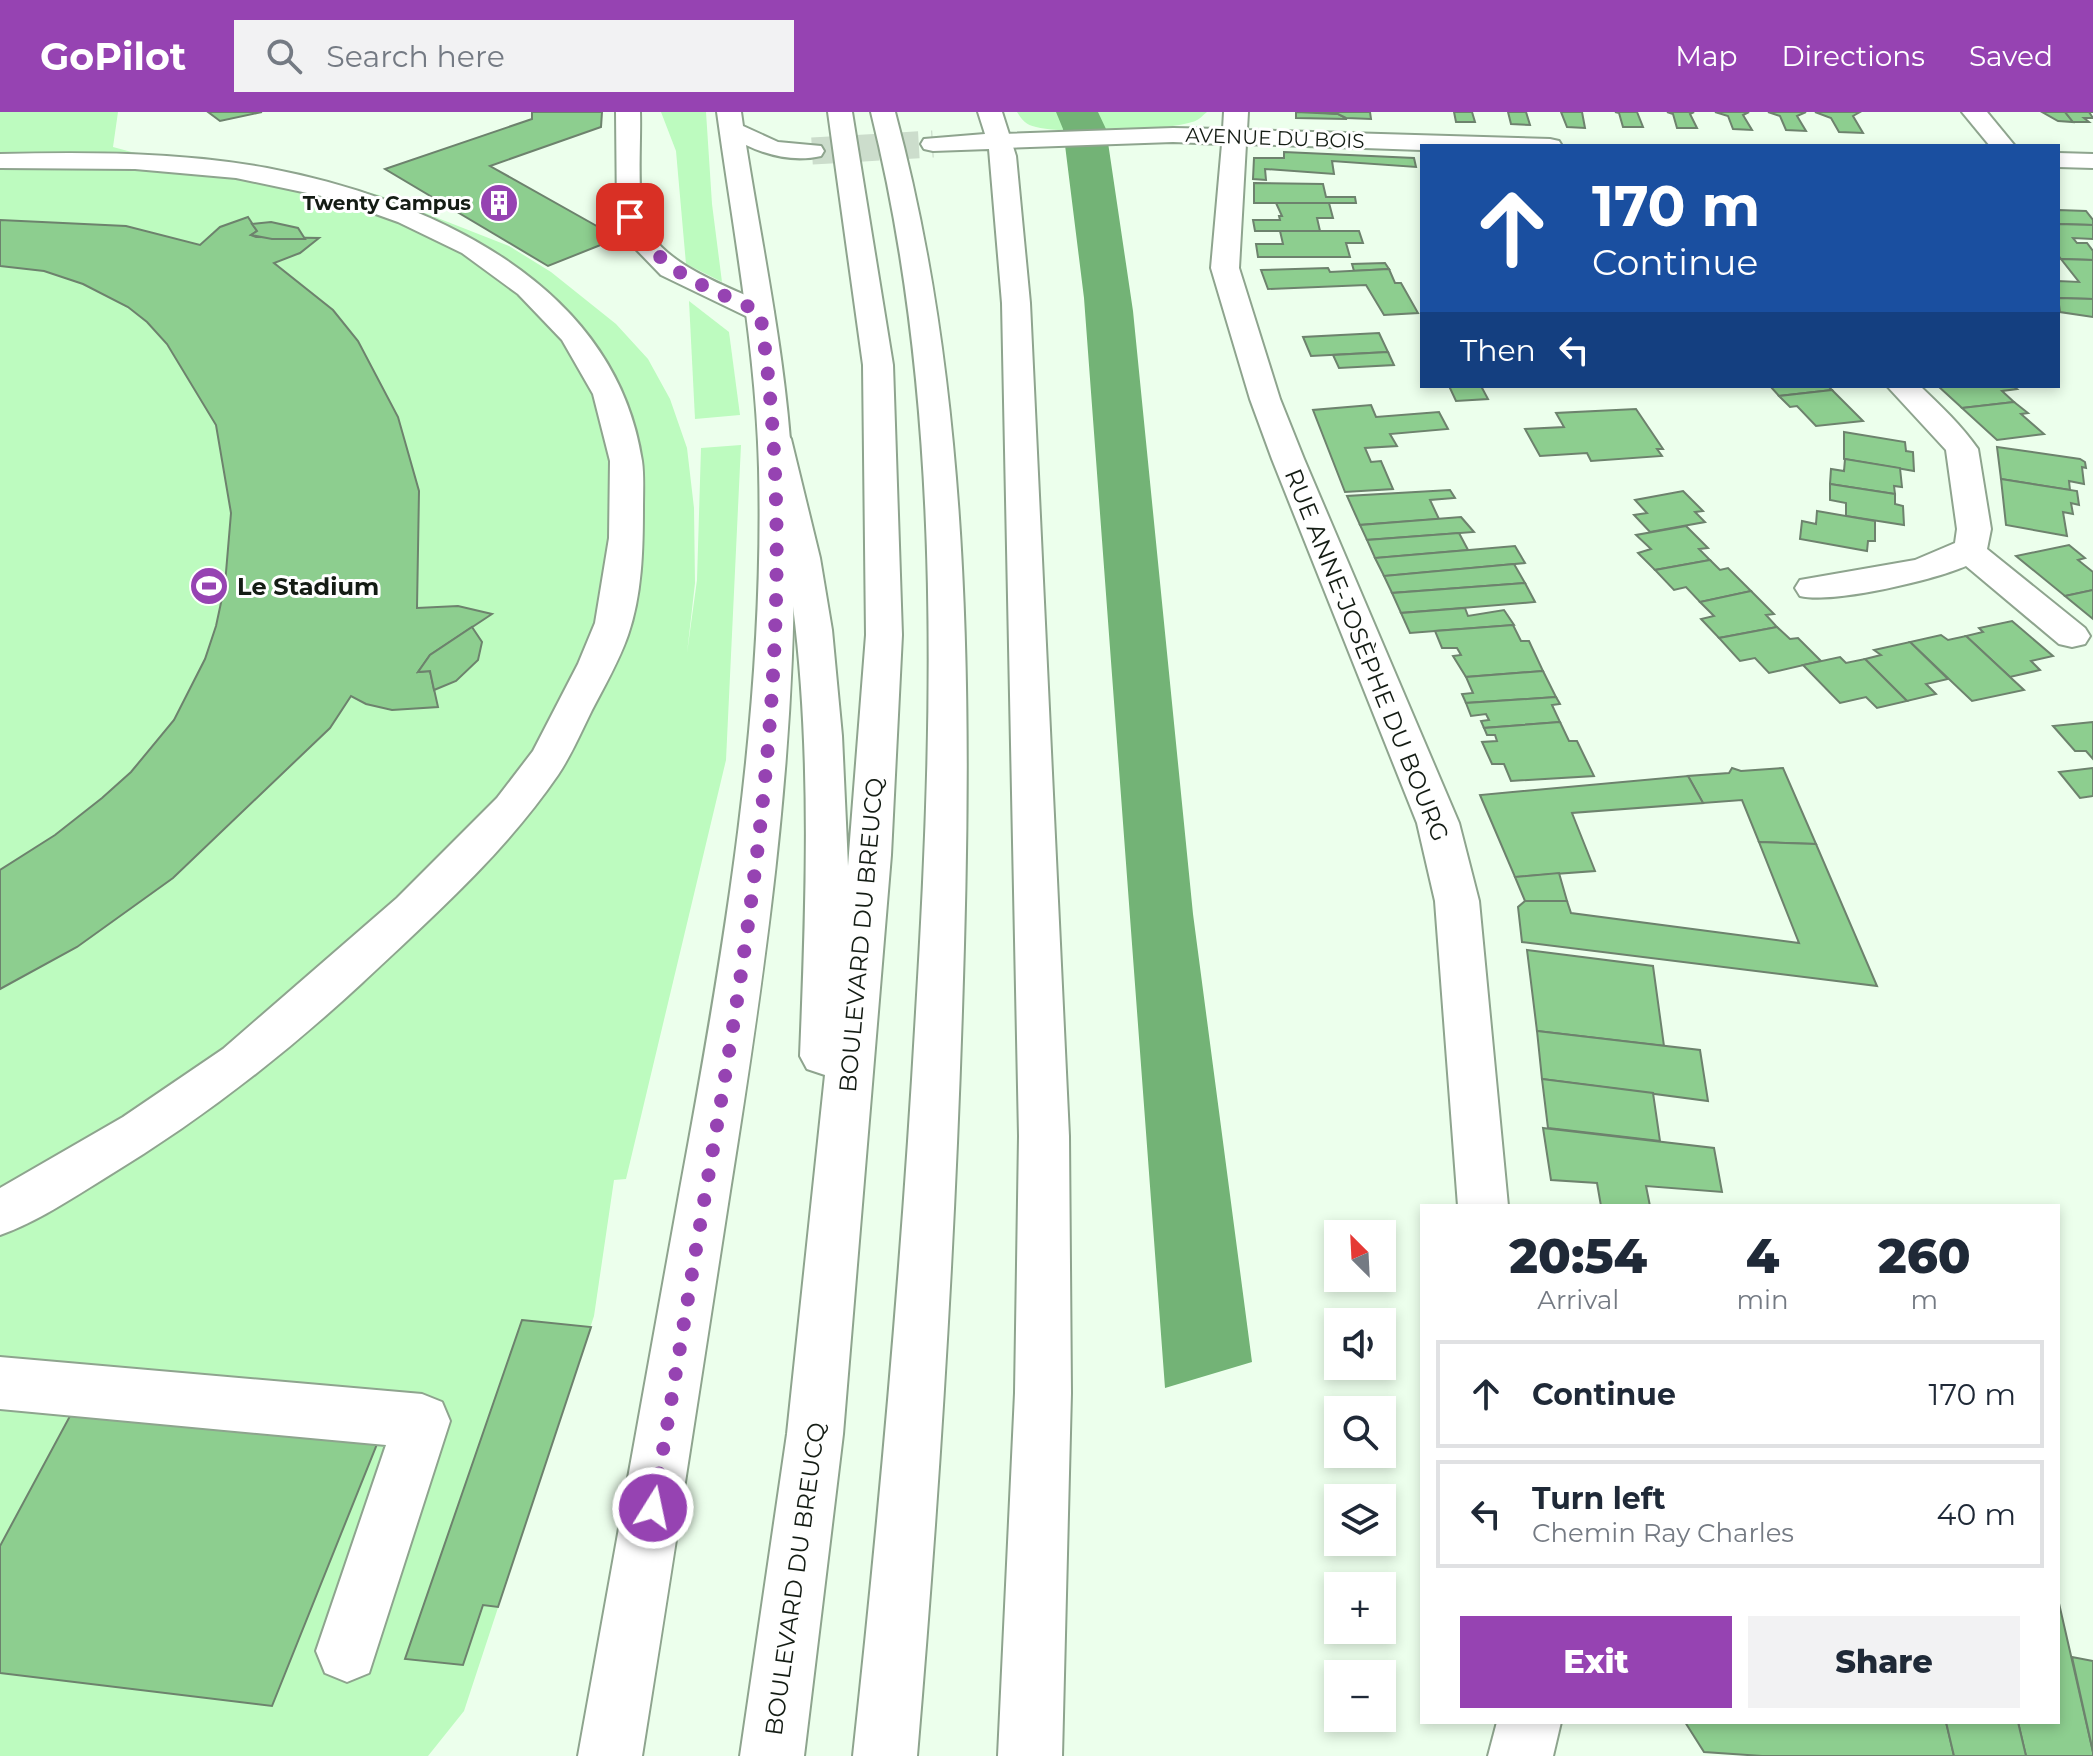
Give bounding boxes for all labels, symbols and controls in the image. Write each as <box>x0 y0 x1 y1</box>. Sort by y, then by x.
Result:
search box <box>234 20 794 92</box>
text: GoPilot <box>40 33 186 80</box>
icon: search <box>262 34 306 78</box>
text: Search here <box>326 38 505 75</box>
text: Map <box>1675 39 1737 73</box>
text: Directions <box>1781 39 1925 73</box>
text: Saved <box>1969 39 2053 73</box>
street label: AVENUE DU BOIS <box>1185 123 1365 153</box>
text: 170 m <box>1592 172 1760 240</box>
icon: ahead <box>1460 176 1564 280</box>
building icon: Twenty Campus <box>478 182 520 224</box>
pin <box>596 183 664 251</box>
place label: Twenty Campus <box>303 191 471 215</box>
icon: arrive <box>608 195 652 239</box>
text: Continue <box>1592 240 1758 284</box>
icon: left <box>1552 328 1596 372</box>
text: Then <box>1460 332 1536 369</box>
street label: RUE ANNE-JOSÈPHE DU BOURG <box>1279 464 1455 846</box>
sports icon: Le Stadium <box>188 565 230 607</box>
place label: Le Stadium <box>237 572 379 601</box>
street label: BOULEVARD DU BREUCQ <box>833 776 889 1094</box>
north arrow <box>1324 1220 1396 1292</box>
map controls <box>1324 1220 1396 1732</box>
text: 20:54 <box>1509 1227 1647 1285</box>
text: 4 <box>1746 1227 1779 1285</box>
text: 260 <box>1878 1227 1971 1285</box>
text: Arrival <box>1537 1284 1619 1316</box>
text: min <box>1736 1284 1789 1316</box>
text: m <box>1911 1284 1938 1316</box>
button: sound <box>1324 1308 1396 1380</box>
icon: ahead <box>1464 1372 1508 1416</box>
text: Continue <box>1532 1376 1676 1413</box>
text: 170 m <box>1929 1376 2016 1413</box>
button: search <box>1324 1396 1396 1468</box>
street label: BOULEVARD DU BREUCQ <box>759 1421 831 1737</box>
position arrow <box>611 1466 695 1550</box>
text: Turn left <box>1532 1480 1665 1517</box>
button: layers <box>1324 1484 1396 1556</box>
icon: left <box>1464 1492 1508 1536</box>
text: 40 m <box>1937 1496 2016 1533</box>
text: Chemin Ray Charles <box>1532 1517 1794 1549</box>
button: + <box>1324 1572 1396 1644</box>
button: Exit <box>1460 1616 1732 1708</box>
button: Share <box>1748 1616 2020 1708</box>
button: − <box>1324 1660 1396 1732</box>

